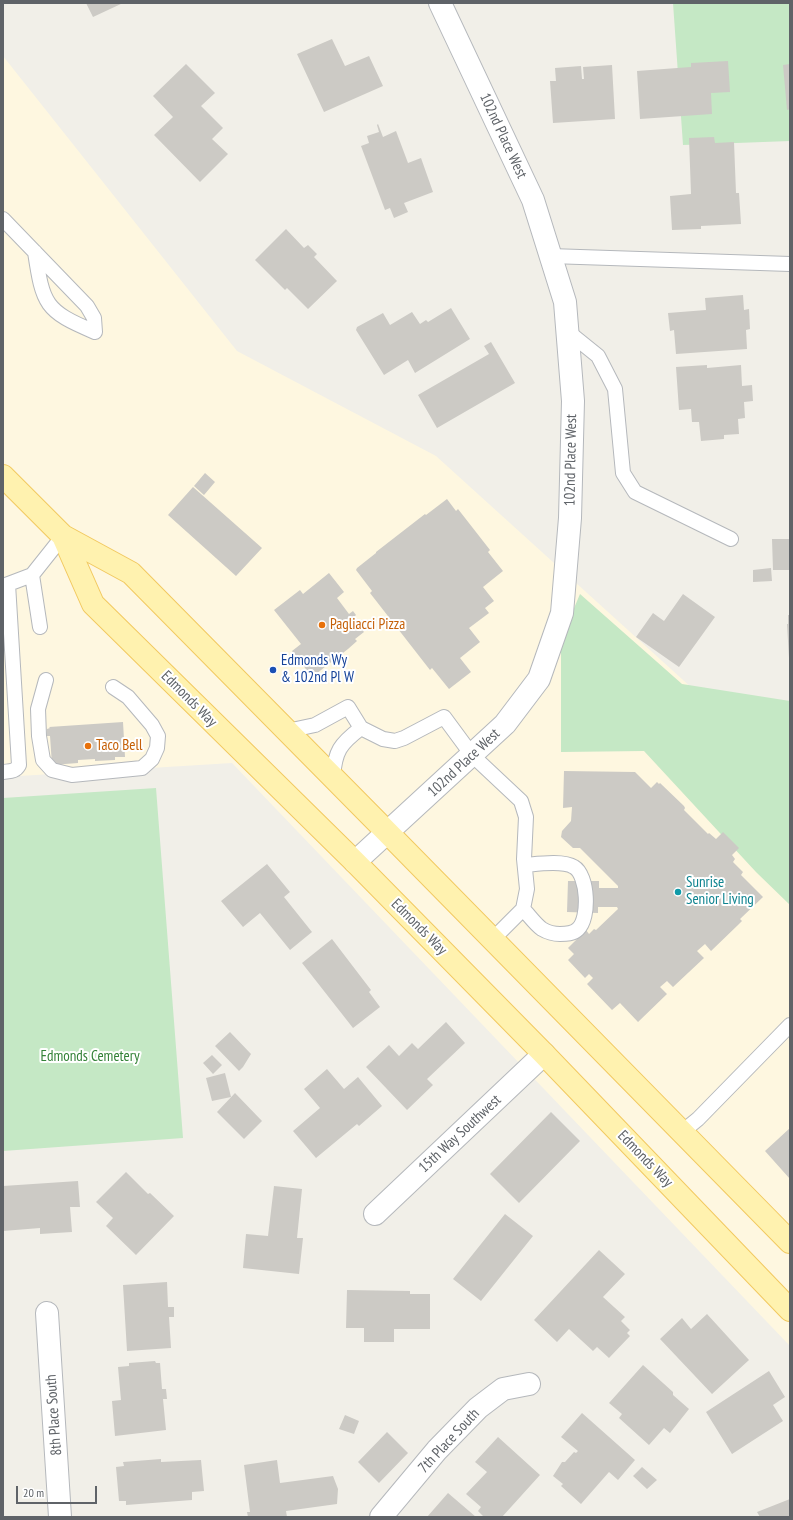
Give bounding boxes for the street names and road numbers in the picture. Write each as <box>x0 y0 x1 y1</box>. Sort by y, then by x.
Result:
street label: 102nd Place West <box>475 90 531 182</box>
street label: 102nd Place West <box>561 414 581 506</box>
street label: Edmonds Way <box>157 667 221 731</box>
street label: 102nd Place West <box>424 725 504 801</box>
street label: Edmonds Way <box>387 895 451 959</box>
street label: 15th Way Southwest <box>415 1091 505 1177</box>
street label: Edmonds Way <box>614 1127 676 1191</box>
street label: 8th Place South <box>42 1374 66 1456</box>
street label: 7th Place South <box>415 1405 483 1477</box>

